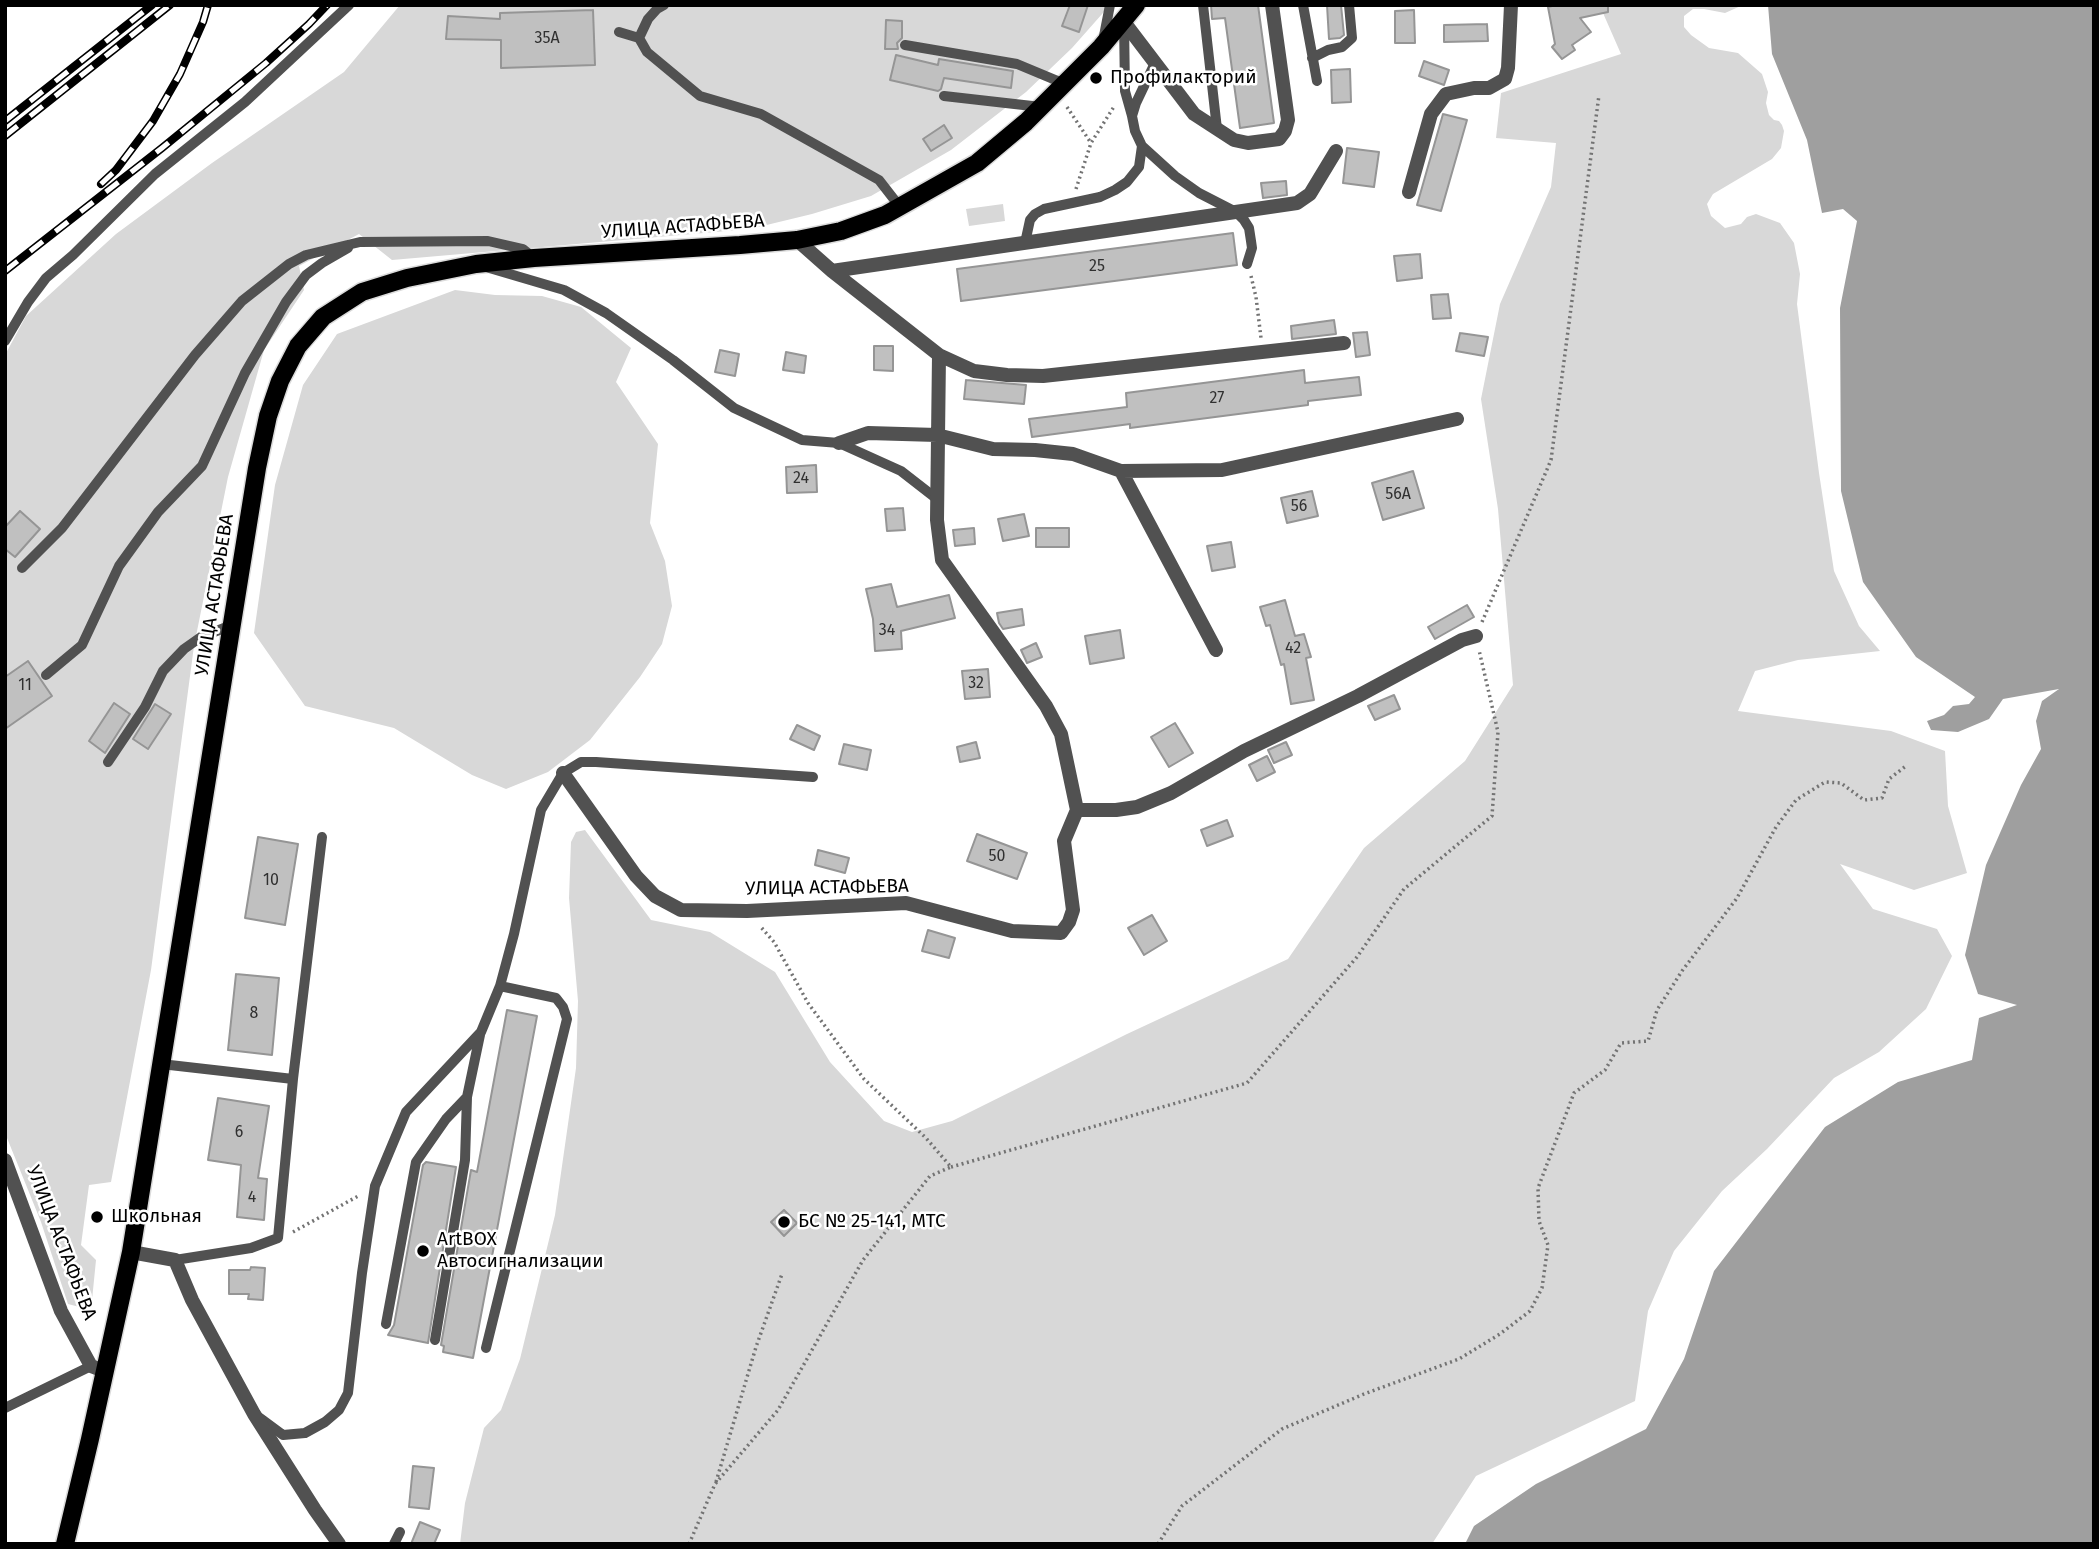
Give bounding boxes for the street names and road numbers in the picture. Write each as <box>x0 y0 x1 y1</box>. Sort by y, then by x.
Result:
street label: УЛИЦА АСТАФЬЕВА <box>601 210 765 244</box>
street label: УЛИЦА АСТАФЬЕВА <box>191 512 239 678</box>
street label: УЛИЦА АСТАФЬЕВА <box>745 875 909 901</box>
street label: УЛИЦА АСТАФЬЕВА <box>21 1163 101 1323</box>

